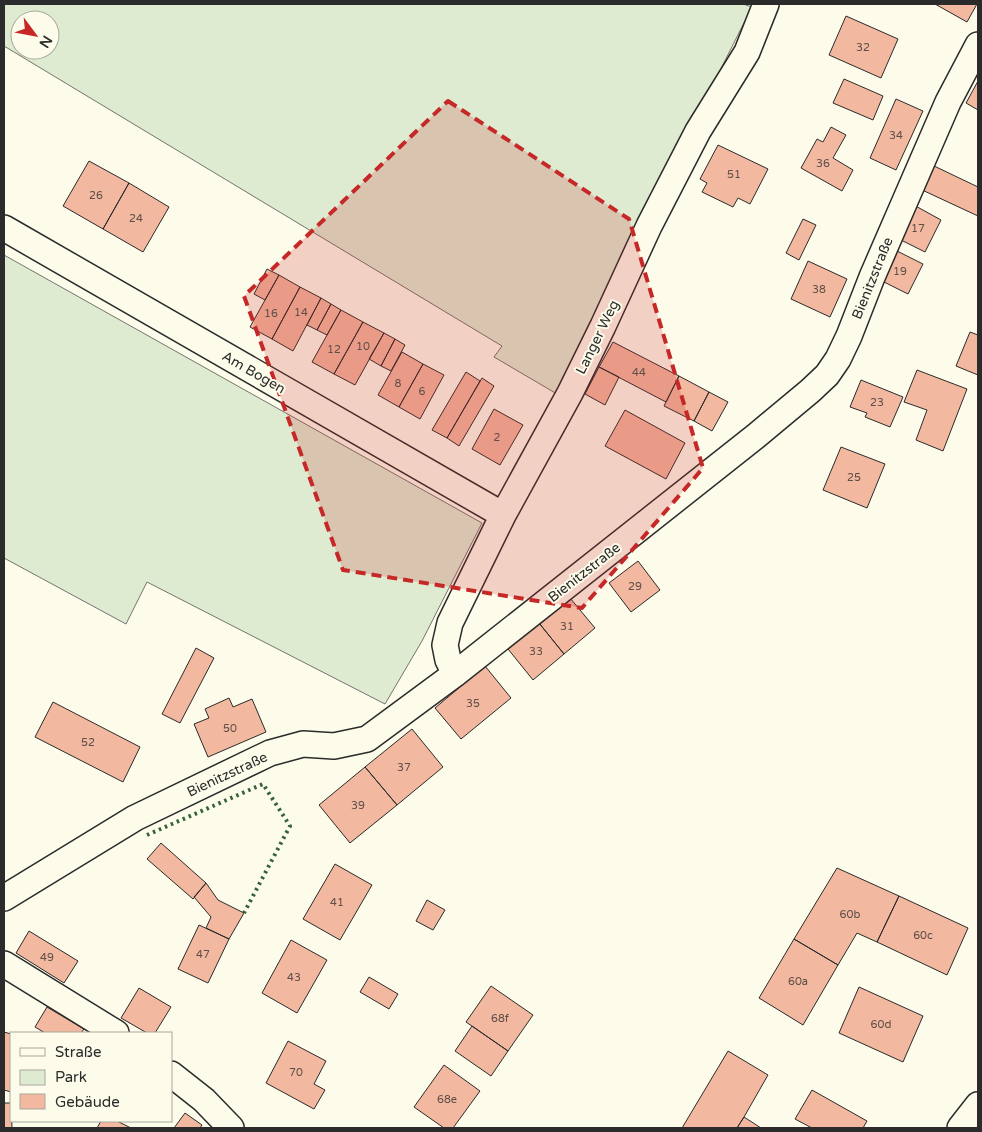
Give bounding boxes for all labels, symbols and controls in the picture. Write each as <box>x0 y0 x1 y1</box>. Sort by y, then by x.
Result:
north arrow <box>10 10 60 60</box>
text: N <box>35 32 56 51</box>
house number: 32 <box>856 41 870 54</box>
house number: 34 <box>889 129 903 142</box>
house number: 36 <box>816 157 830 170</box>
house number: 51 <box>727 168 741 181</box>
house number: 26 <box>89 189 103 202</box>
house number: 24 <box>129 212 143 225</box>
house number: 17 <box>911 222 925 235</box>
street label: Bienitzstraße <box>848 235 897 322</box>
house number: 19 <box>893 265 907 278</box>
house number: 38 <box>812 283 826 296</box>
street label: Langer Weg <box>572 297 623 377</box>
house number: 14 <box>294 306 308 319</box>
house number: 16 <box>264 307 278 320</box>
house number: 10 <box>356 340 370 353</box>
house number: 12 <box>327 343 341 356</box>
street label: Am Bogen <box>219 348 288 397</box>
house number: 44 <box>632 366 646 379</box>
house number: 8 <box>395 377 402 390</box>
house number: 6 <box>419 385 426 398</box>
house number: 23 <box>870 396 884 409</box>
house number: 2 <box>494 431 501 444</box>
house number: 25 <box>847 471 861 484</box>
street label: Bienitzstraße <box>545 539 624 606</box>
house number: 29 <box>628 580 642 593</box>
house number: 31 <box>560 620 574 633</box>
house number: 33 <box>529 645 543 658</box>
house number: 35 <box>466 697 480 710</box>
house number: 50 <box>223 722 237 735</box>
house number: 52 <box>81 736 95 749</box>
street label: Bienitzstraße <box>184 748 270 801</box>
house number: 37 <box>397 761 411 774</box>
house number: 39 <box>351 799 365 812</box>
house number: 41 <box>330 896 344 909</box>
house number: 60b <box>840 908 860 921</box>
house number: 60c <box>913 929 933 942</box>
house number: 47 <box>196 948 210 961</box>
house number: 49 <box>40 951 54 964</box>
house number: 43 <box>287 971 301 984</box>
house number: 60a <box>788 975 808 988</box>
house number: 68f <box>491 1012 510 1025</box>
house number: 60d <box>871 1018 891 1031</box>
legend <box>10 1032 172 1122</box>
text: Straße <box>55 1043 101 1061</box>
house number: 70 <box>289 1066 303 1079</box>
text: Park <box>55 1068 87 1086</box>
text: Gebäude <box>55 1093 120 1111</box>
house number: 68e <box>437 1093 457 1106</box>

